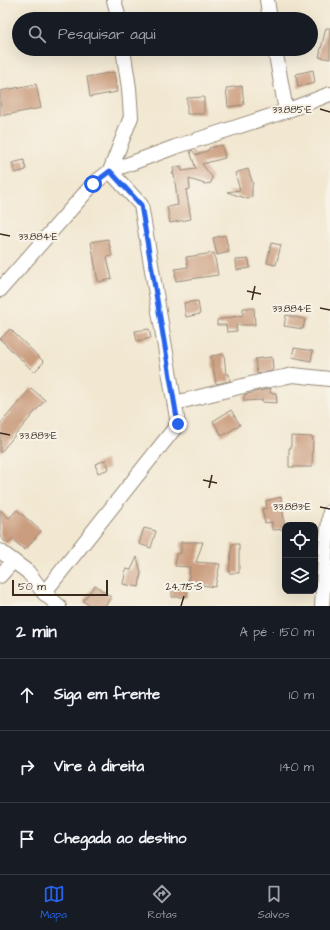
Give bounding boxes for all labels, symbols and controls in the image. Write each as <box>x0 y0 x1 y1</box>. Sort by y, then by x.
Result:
search box <box>12 12 318 56</box>
icon: search <box>26 23 48 45</box>
text: Pesquisar aqui <box>58 24 155 45</box>
text: 33.885°E <box>272 103 312 117</box>
route start <box>84 175 102 193</box>
text: 33.884°E <box>18 230 58 244</box>
text: 33.884°E <box>272 302 312 316</box>
route end <box>169 415 187 433</box>
text: 33.883°E <box>19 429 57 443</box>
text: 33.883°E <box>273 500 311 514</box>
map controls <box>282 522 318 594</box>
button: locate <box>282 522 318 558</box>
button: layers <box>282 558 318 594</box>
scale bar <box>12 578 108 597</box>
text: 50 m <box>18 579 46 594</box>
text: 24.715°S <box>165 580 203 594</box>
text: 2 min <box>16 620 57 644</box>
text: A pé · 150 m <box>240 623 314 641</box>
icon: ahead <box>16 684 38 706</box>
text: Siga em frente <box>54 684 160 705</box>
text: 10 m <box>289 686 314 704</box>
icon: right <box>16 756 38 778</box>
text: Vire à direita <box>54 756 144 777</box>
text: 140 m <box>280 758 314 776</box>
icon: arrive <box>16 828 38 850</box>
text: Chegada ao destino <box>54 828 187 849</box>
tab: Mapa <box>40 883 67 922</box>
tab: Rotas <box>148 883 177 922</box>
tab: Salvos <box>258 883 290 922</box>

